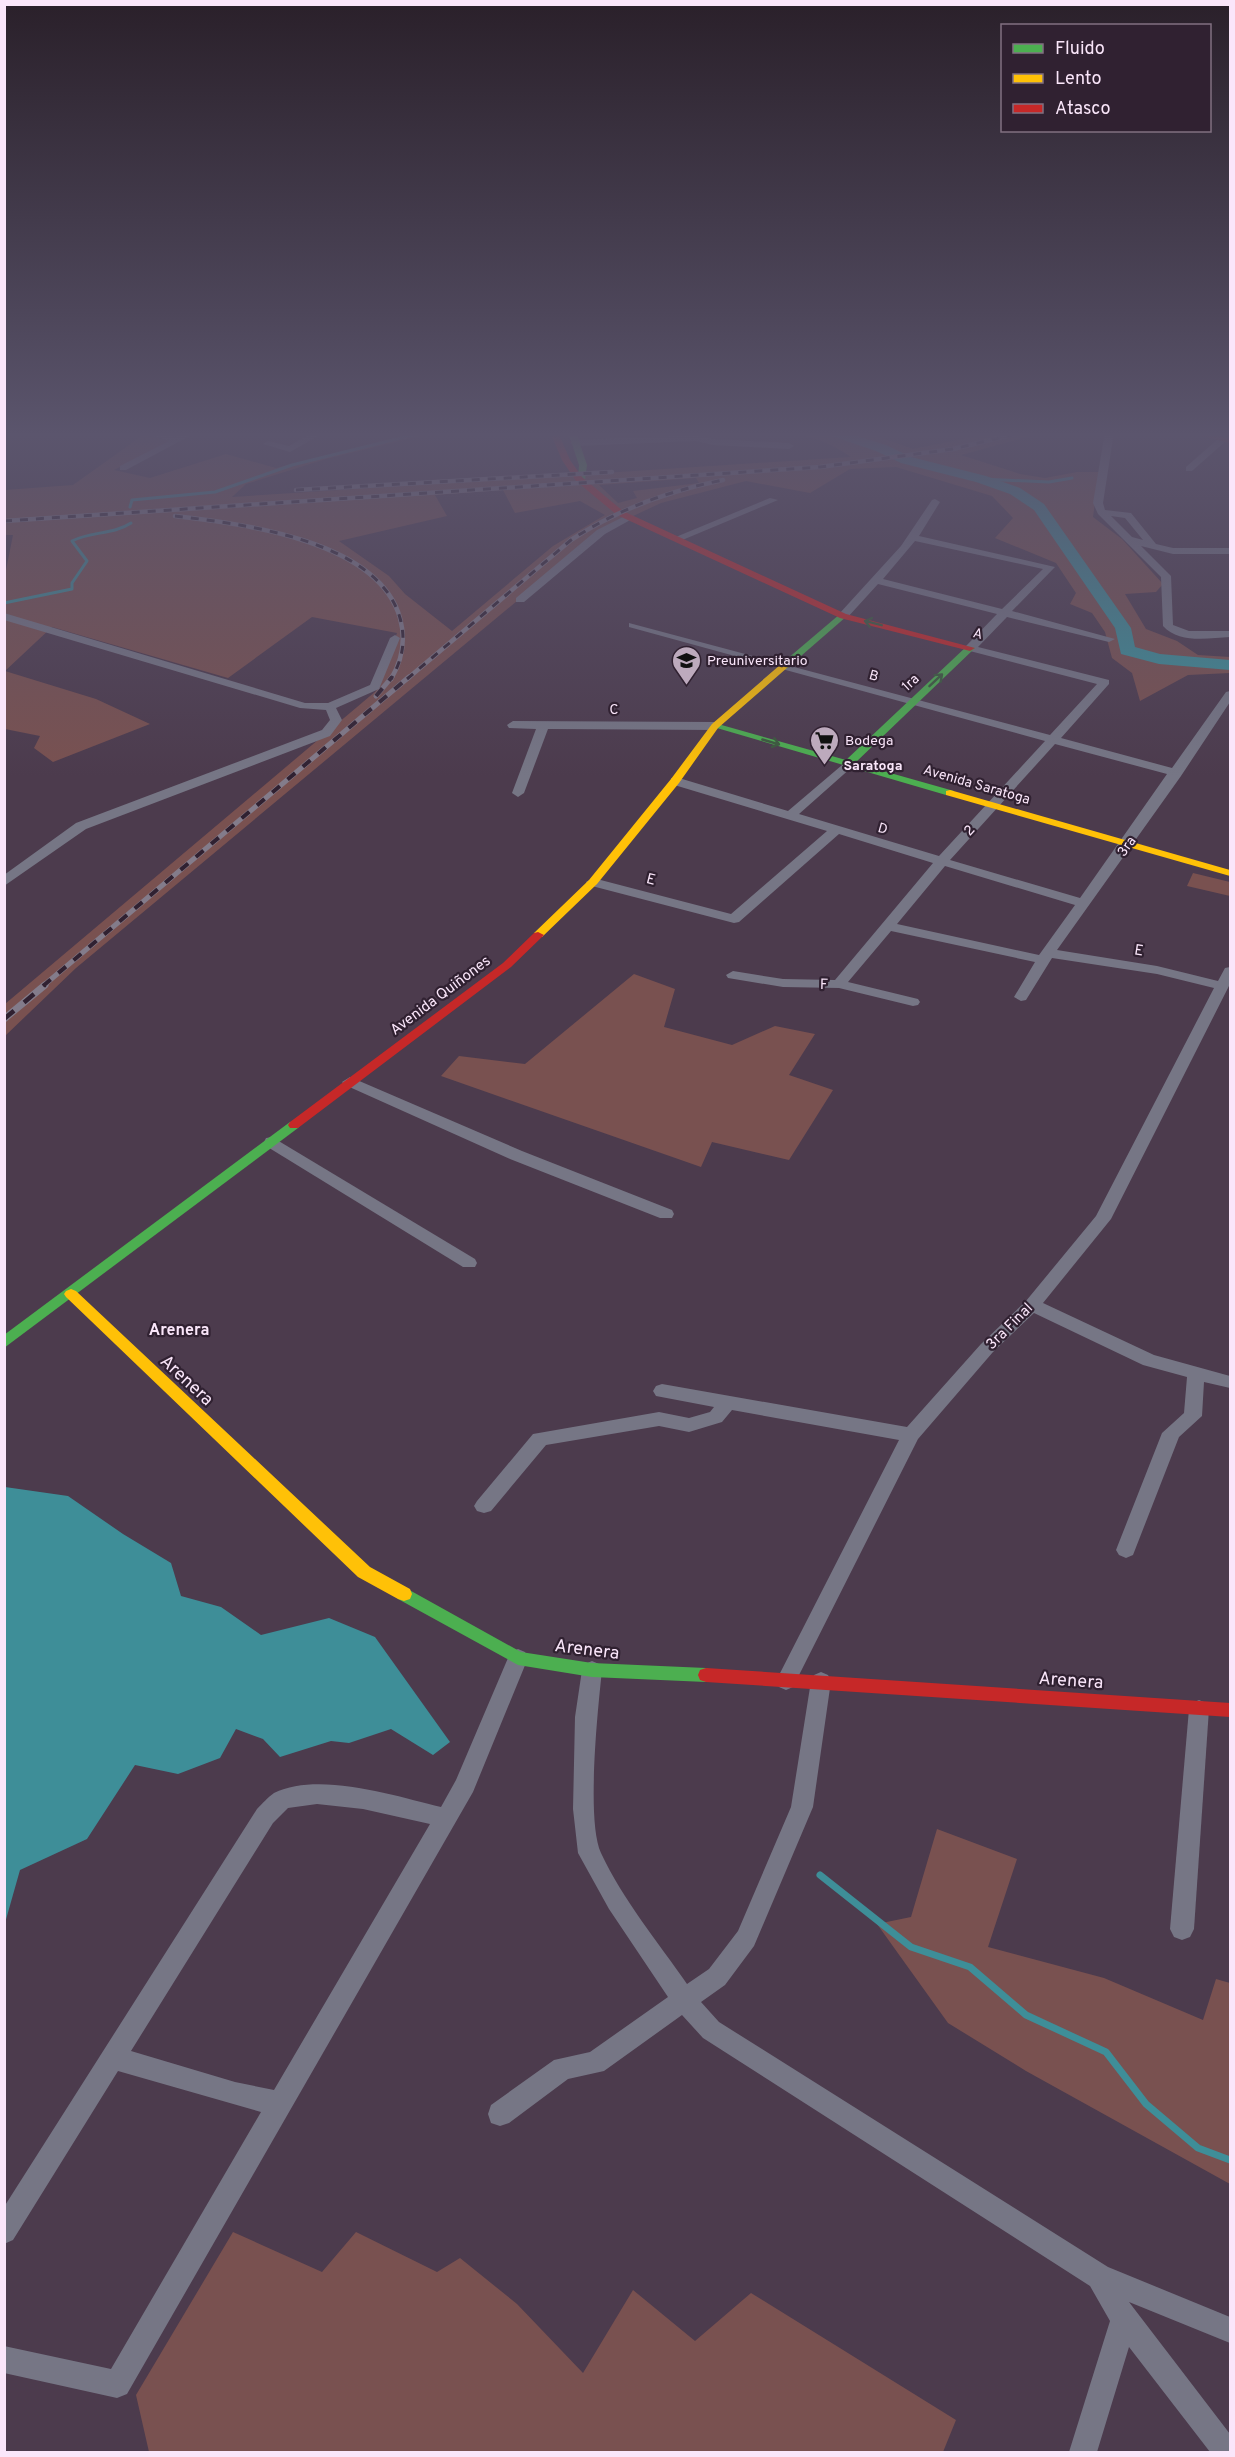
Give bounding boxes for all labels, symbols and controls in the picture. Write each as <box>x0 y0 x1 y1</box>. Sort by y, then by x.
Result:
legend <box>1001 24 1211 132</box>
text: Fluido <box>1055 38 1105 61</box>
text: Lento <box>1055 68 1101 91</box>
text: Atasco <box>1055 98 1111 121</box>
one-way arrow <box>863 617 882 629</box>
street label: A <box>971 625 984 644</box>
school or university icon: Preuniversitario <box>670 644 702 686</box>
place label: Preuniversitario <box>707 653 808 670</box>
street label: B <box>867 667 880 686</box>
street label: 1ra <box>899 671 923 695</box>
one-way arrow <box>928 673 943 688</box>
street label: C <box>609 702 619 719</box>
supermarket icon: Bodega <box>808 724 840 766</box>
place label: Bodega <box>845 733 893 750</box>
one-way arrow <box>761 737 780 748</box>
district label: Saratoga <box>843 758 903 775</box>
street label: Avenida Saratoga <box>921 762 1032 809</box>
street label: D <box>876 820 890 839</box>
street label: 2 <box>961 822 979 840</box>
street label: 3ra <box>1114 833 1140 860</box>
street label: E <box>644 870 657 891</box>
street label: E <box>1133 941 1145 962</box>
street label: Avenida Quiñones <box>387 952 495 1040</box>
street label: F <box>820 976 828 995</box>
street label: 3ra Final <box>983 1300 1037 1354</box>
district label: Arenera <box>149 1321 209 1341</box>
street label: Arenera <box>154 1351 218 1412</box>
street label: Arenera <box>553 1635 620 1666</box>
street label: Arenera <box>1038 1668 1104 1695</box>

